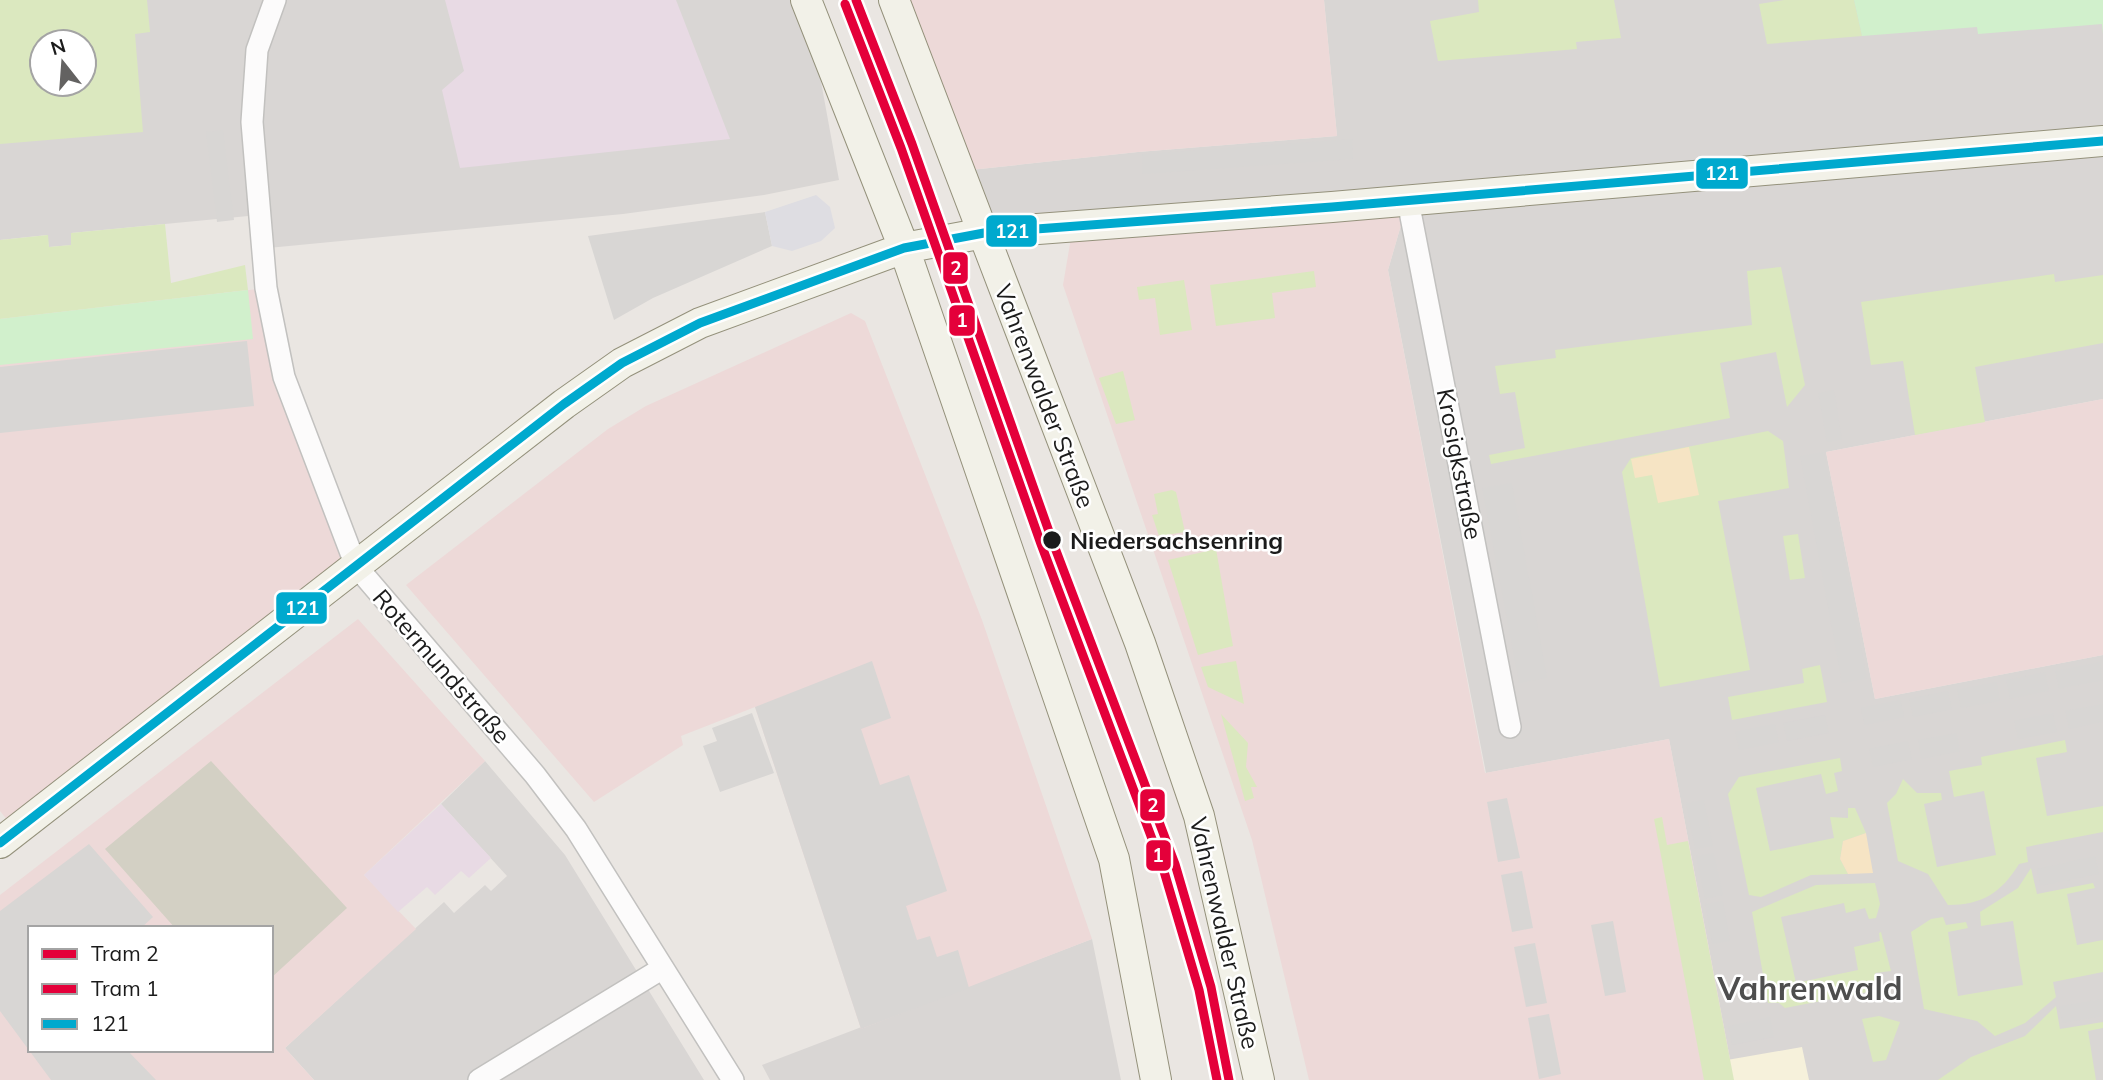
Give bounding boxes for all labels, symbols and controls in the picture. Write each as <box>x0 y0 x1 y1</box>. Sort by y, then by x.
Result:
north arrow <box>28 28 98 98</box>
text: N <box>48 33 68 60</box>
line badge: 121 <box>1695 157 1749 190</box>
text: 121 <box>1705 161 1739 185</box>
line badge: 121 <box>985 214 1038 248</box>
text: 121 <box>995 219 1029 243</box>
line badge: 2 <box>942 251 969 285</box>
text: 2 <box>950 256 962 280</box>
street label: Vahrenwalder Straße <box>989 280 1101 512</box>
line badge: 1 <box>948 304 976 337</box>
text: 1 <box>956 308 968 332</box>
street label: Krosigkstraße <box>1431 386 1489 542</box>
place label: Niedersachsenring <box>1070 525 1283 555</box>
marker: Niedersachsenring <box>1041 529 1063 551</box>
street label: Rotermundstraße <box>367 583 517 749</box>
line badge: 121 <box>275 591 328 625</box>
text: 121 <box>285 596 319 620</box>
line badge: 2 <box>1139 788 1166 822</box>
text: 2 <box>1147 793 1159 817</box>
street label: Vahrenwalder Straße <box>1184 814 1266 1052</box>
line badge: 1 <box>1145 839 1172 872</box>
text: 1 <box>1152 843 1164 867</box>
legend <box>28 926 273 1052</box>
text: Tram 2 <box>91 940 159 966</box>
district label: Vahrenwald <box>1716 968 1903 1008</box>
text: Tram 1 <box>91 975 159 1001</box>
text: 121 <box>91 1010 129 1036</box>

